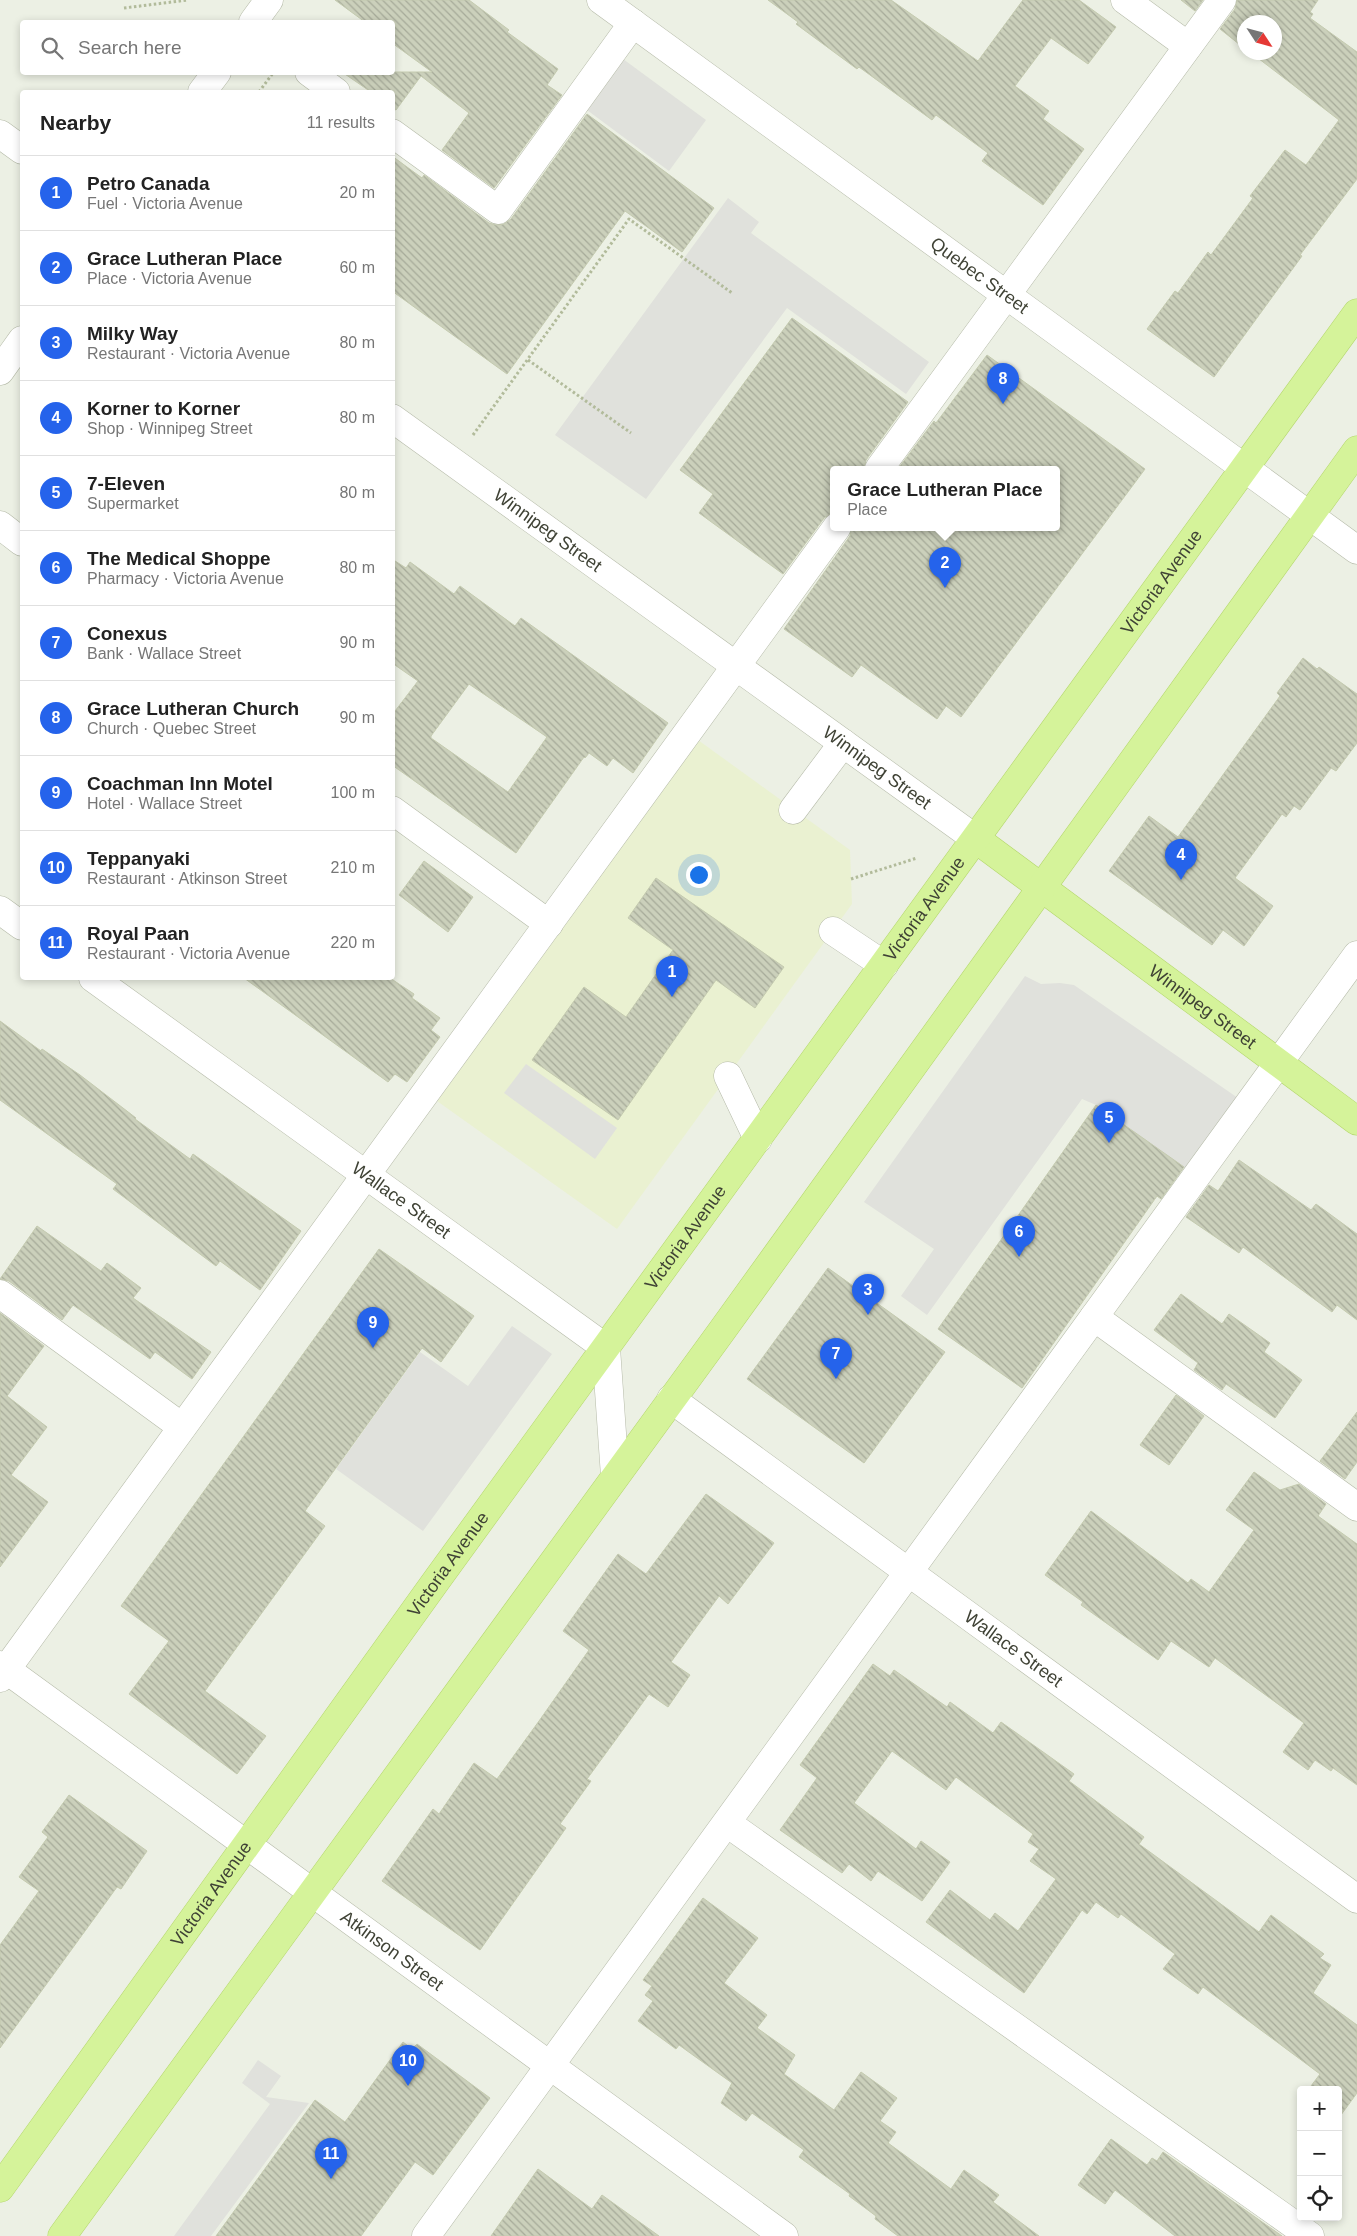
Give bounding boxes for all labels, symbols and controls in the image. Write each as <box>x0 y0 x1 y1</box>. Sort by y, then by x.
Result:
north arrow <box>1237 15 1282 60</box>
search box <box>20 20 395 75</box>
icon: search <box>38 34 66 62</box>
text: Search here <box>78 37 182 58</box>
text: Nearby <box>40 111 111 134</box>
text: 11 results <box>307 114 375 131</box>
text: Petro Canada <box>87 173 209 194</box>
text: 1 <box>52 184 60 201</box>
text: 20 m <box>339 184 375 201</box>
text: Fuel · Victoria Avenue <box>87 195 243 212</box>
street label: Quebec Street <box>927 233 1032 318</box>
text: Grace Lutheran Place <box>87 248 282 269</box>
text: 2 <box>52 259 60 276</box>
text: 60 m <box>339 259 375 276</box>
text: Place · Victoria Avenue <box>87 270 252 287</box>
text: Milky Way <box>87 323 178 344</box>
text: 3 <box>52 334 60 351</box>
text: 80 m <box>339 334 375 351</box>
text: Restaurant · Victoria Avenue <box>87 345 290 362</box>
pin: 8 <box>987 363 1019 404</box>
text: Korner to Korner <box>87 398 240 419</box>
text: 4 <box>52 409 60 426</box>
text: 80 m <box>339 409 375 426</box>
text: Shop · Winnipeg Street <box>87 420 252 437</box>
popup <box>830 466 1060 531</box>
text: 7-Eleven <box>87 473 165 494</box>
text: Grace Lutheran Place <box>847 479 1043 500</box>
text: 5 <box>52 484 60 501</box>
text: 80 m <box>339 484 375 501</box>
street label: Winnipeg Street <box>490 485 606 576</box>
text: Supermarket <box>87 495 179 512</box>
text: Place <box>847 501 887 518</box>
street label: Victoria Avenue <box>1117 526 1206 638</box>
pin: 2 <box>929 547 961 588</box>
text: The Medical Shoppe <box>87 548 271 569</box>
text: 6 <box>52 559 60 576</box>
text: 80 m <box>339 559 375 576</box>
text: Pharmacy · Victoria Avenue <box>87 570 284 587</box>
text: Conexus <box>87 623 167 644</box>
text: 7 <box>52 634 60 651</box>
text: 90 m <box>339 634 375 651</box>
text: Bank · Wallace Street <box>87 645 241 662</box>
text: Grace Lutheran Church <box>87 698 299 719</box>
text: 8 <box>52 709 60 726</box>
text: 90 m <box>339 709 375 726</box>
text: Church · Quebec Street <box>87 720 256 737</box>
street label: Winnipeg Street <box>819 722 935 813</box>
text: Coachman Inn Motel <box>87 773 273 794</box>
text: 9 <box>52 784 60 801</box>
text: 100 m <box>331 784 375 801</box>
text: Hotel · Wallace Street <box>87 795 242 812</box>
pin: 4 <box>1165 839 1197 880</box>
text: Teppanyaki <box>87 848 190 869</box>
street label: Victoria Avenue <box>879 853 969 965</box>
text: 10 <box>47 859 65 876</box>
text: 210 m <box>331 859 375 876</box>
your location <box>686 862 712 888</box>
text: Restaurant · Atkinson Street <box>87 870 287 887</box>
text: Royal Paan <box>87 923 189 944</box>
text: 11 <box>48 934 64 951</box>
text: 220 m <box>331 934 375 951</box>
text: Restaurant · Victoria Avenue <box>87 945 290 962</box>
pin: 1 <box>656 956 688 997</box>
street label: Winnipeg Street <box>1145 961 1260 1053</box>
pin: 5 <box>1093 1102 1125 1143</box>
street label: Wallace Street <box>348 1158 454 1242</box>
street label: Victoria Avenue <box>641 1181 730 1294</box>
pin: 6 <box>1003 1216 1035 1257</box>
pin: 3 <box>852 1274 884 1315</box>
pin: 9 <box>357 1307 389 1348</box>
pin: 7 <box>820 1338 852 1379</box>
street label: Victoria Avenue <box>404 1508 493 1621</box>
street label: Wallace Street <box>961 1606 1067 1691</box>
street label: Victoria Avenue <box>167 1838 256 1950</box>
street label: Atkinson Street <box>337 1906 447 1995</box>
pin: 10 <box>392 2045 424 2086</box>
map controls <box>1297 2086 1342 2221</box>
button: + <box>1297 2086 1342 2131</box>
button: − <box>1297 2131 1342 2176</box>
pin: 11 <box>315 2138 347 2179</box>
button: locate <box>1297 2176 1342 2221</box>

